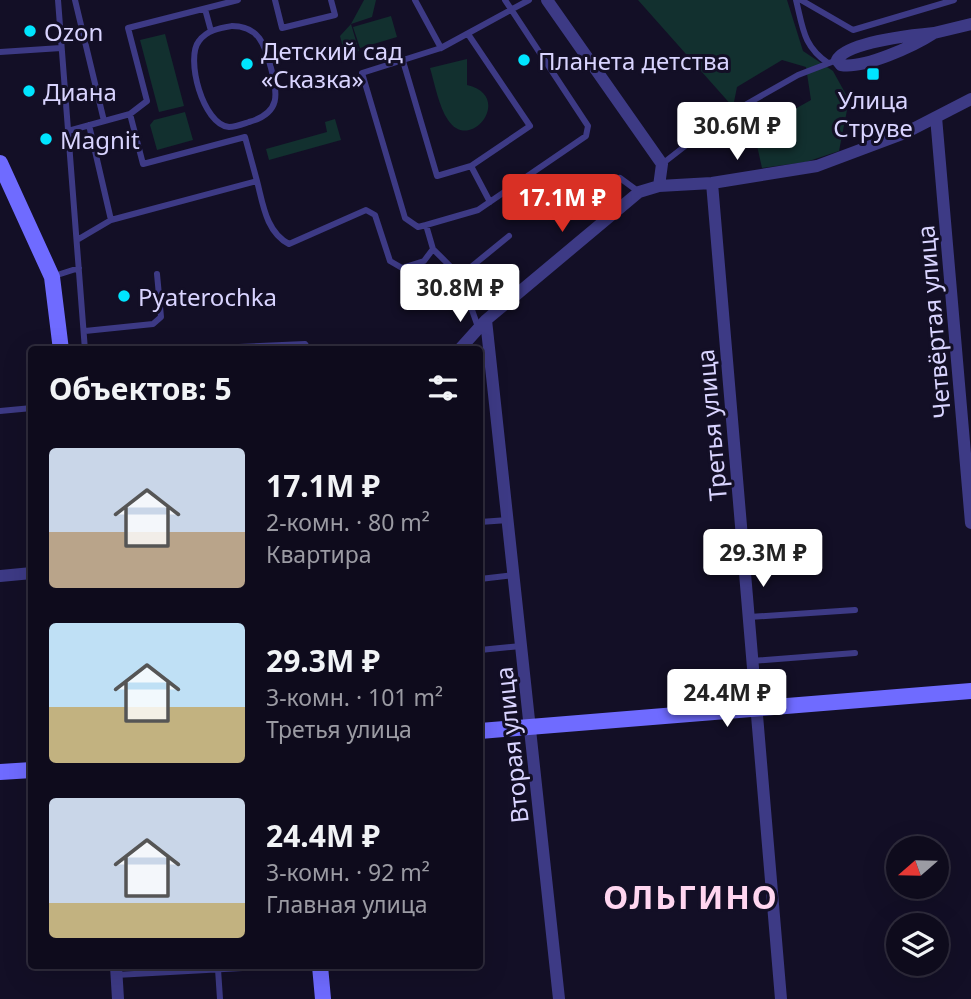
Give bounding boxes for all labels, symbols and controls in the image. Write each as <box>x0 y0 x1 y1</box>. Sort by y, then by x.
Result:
place label: Ozon <box>44 15 103 48</box>
marker: Ozon <box>22 23 38 39</box>
place label: Детский сад «Сказка» <box>261 34 403 95</box>
place label: Планета детства <box>538 44 730 77</box>
marker: Планета детства <box>516 52 532 68</box>
marker: Детский сад «Сказка» <box>239 56 255 72</box>
marker: Улица Струве <box>865 66 881 82</box>
place label: Диана <box>43 75 117 108</box>
marker: Диана <box>21 83 37 99</box>
place label: Улица Струве <box>833 83 913 144</box>
pin: 30.6M ₽ <box>672 102 802 162</box>
text: 30.6M ₽ <box>693 109 781 141</box>
place label: Magnit <box>60 123 140 156</box>
marker: Magnit <box>38 131 54 147</box>
pin: 17.1M ₽ <box>497 174 627 234</box>
text: 17.1M ₽ <box>518 181 606 213</box>
street label: Четвёртая улица <box>908 224 958 420</box>
pin: 30.8M ₽ <box>395 264 525 324</box>
text: 30.8M ₽ <box>416 271 504 303</box>
place label: Pyaterochka <box>138 280 277 313</box>
marker: Pyaterochka <box>116 288 132 304</box>
street label: Третья улица <box>688 348 734 502</box>
text: Объектов: 5 <box>49 368 232 409</box>
icon: filters <box>424 369 462 407</box>
text: 17.1M ₽ <box>266 465 380 506</box>
icon: home <box>105 476 189 560</box>
text: 2-комн. · 80 m² <box>266 506 430 538</box>
pin: 29.3M ₽ <box>698 530 828 589</box>
text: 29.3M ₽ <box>719 536 807 568</box>
text: Квартира <box>266 538 372 570</box>
text: 29.3M ₽ <box>266 640 380 681</box>
icon: home <box>105 651 189 735</box>
street label: Вторая улица <box>486 665 536 825</box>
pin: 24.4M ₽ <box>662 670 792 729</box>
text: 24.4M ₽ <box>683 676 771 708</box>
text: 3-комн. · 101 m² <box>266 681 443 713</box>
text: Третья улица <box>266 713 412 745</box>
text: 24.4M ₽ <box>266 815 380 856</box>
icon: home <box>105 826 189 910</box>
north arrow <box>886 836 948 900</box>
map controls <box>886 836 949 976</box>
text: 3-комн. · 92 m² <box>266 856 430 888</box>
district label: ОЛЬГИНО <box>603 875 779 918</box>
text: Главная улица <box>266 888 428 920</box>
button: layers <box>886 913 949 976</box>

